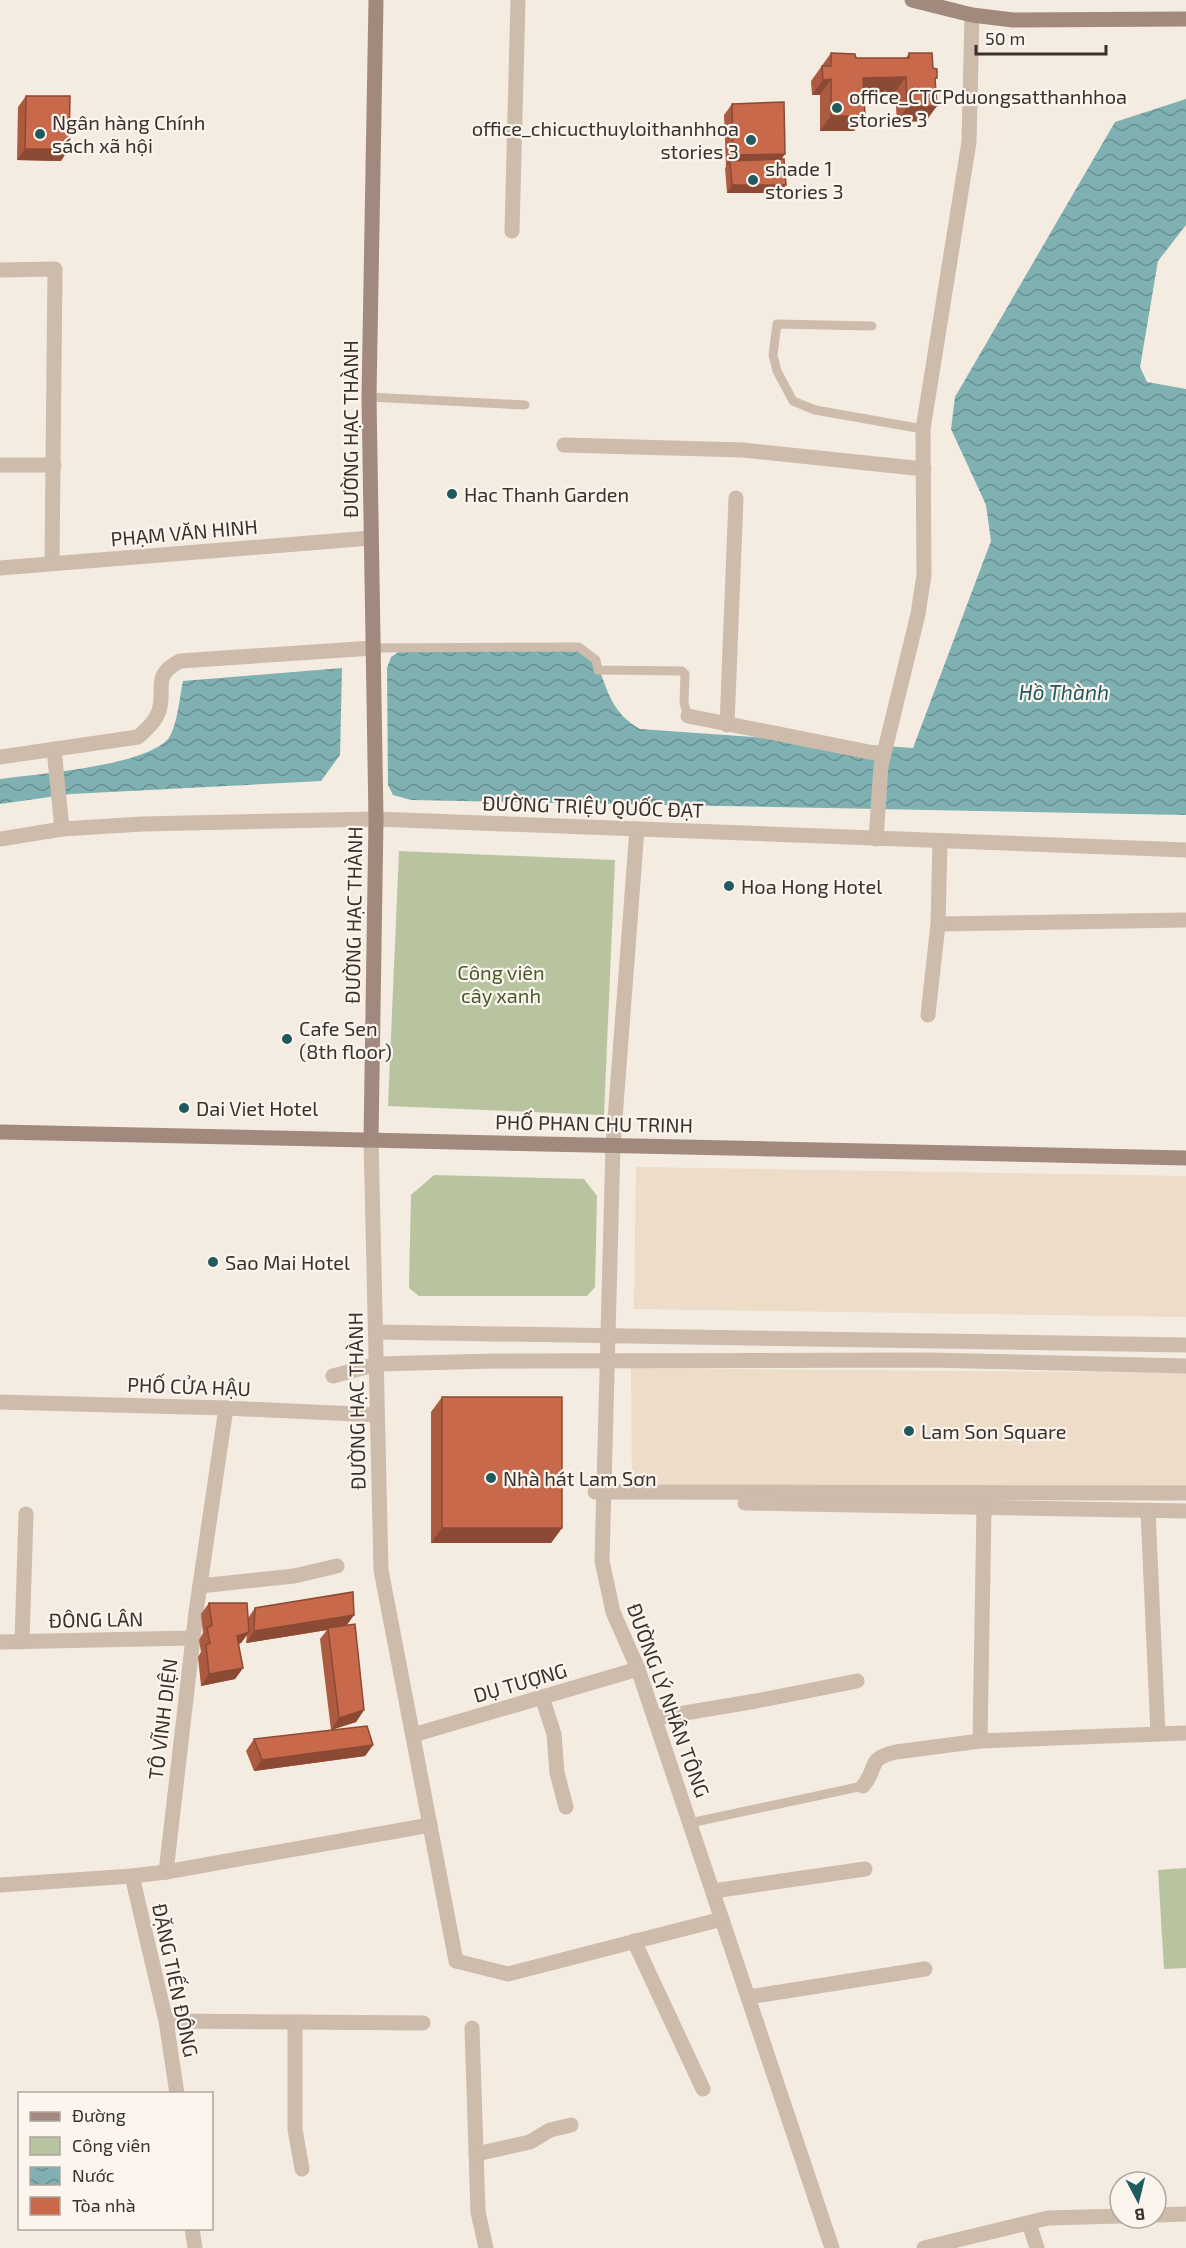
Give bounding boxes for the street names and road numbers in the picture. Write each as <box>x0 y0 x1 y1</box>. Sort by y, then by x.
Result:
street label: ĐƯỜNG HẠC THÀNH <box>338 340 362 518</box>
street label: PHẠM VĂN HINH <box>109 514 259 550</box>
street label: ĐƯỜNG TRIỆU QUỐC ĐẠT <box>482 789 705 822</box>
street label: ĐƯỜNG HẠC THÀNH <box>339 826 367 1004</box>
street label: PHỐ PHAN CHU TRINH <box>495 1108 693 1137</box>
street label: ĐƯỜNG HẠC THÀNH <box>342 1312 370 1490</box>
street label: PHỐ CỬA HẬU <box>127 1371 251 1400</box>
street label: ĐƯỜNG LÝ NHÂN TÔNG <box>623 1600 715 1800</box>
street label: ĐÔNG LÂN <box>48 1606 144 1632</box>
street label: TÔ VĨNH DIỆN <box>143 1657 181 1781</box>
street label: DỤ TƯỢNG <box>470 1657 570 1707</box>
street label: ĐẶNG TIẾN ĐÔNG <box>148 1901 205 2059</box>

